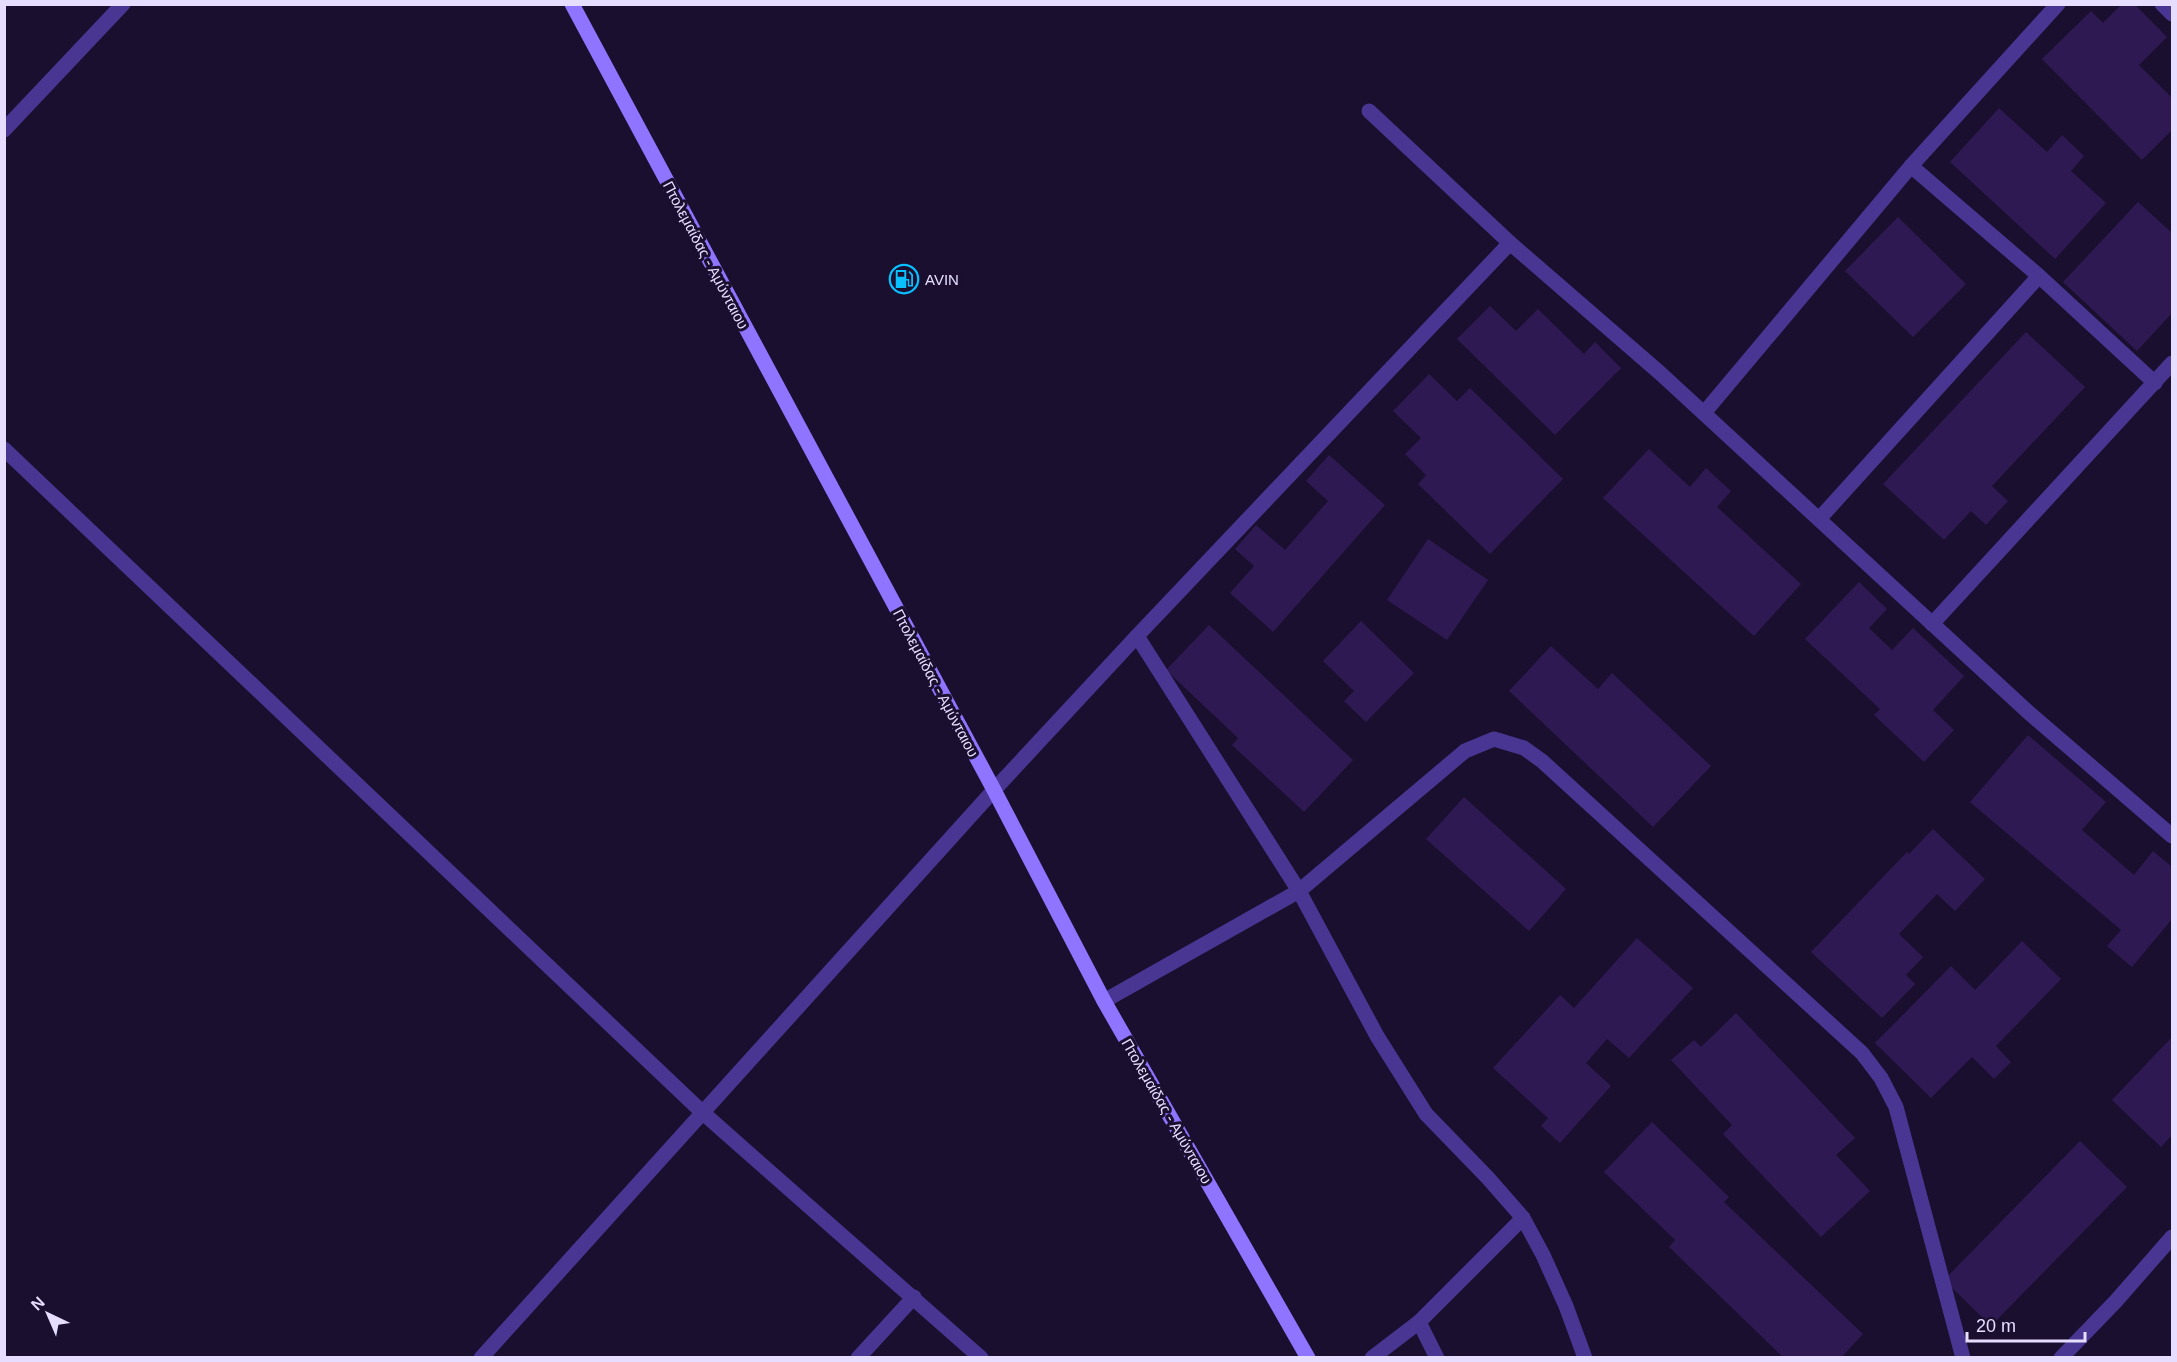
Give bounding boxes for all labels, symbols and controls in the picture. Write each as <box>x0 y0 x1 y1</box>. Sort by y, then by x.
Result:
street label: Πτολεμαίδας - Αμύνταιου <box>660 178 752 332</box>
fuel station icon: AVIN <box>888 263 920 295</box>
place label: AVIN <box>925 271 959 288</box>
street label: Πτολεμαίδας - Αμύνταιου <box>890 606 982 760</box>
street label: Πτολεμαίδας - Αμύνταιου <box>1118 1035 1216 1187</box>
north arrow <box>18 1284 78 1344</box>
text: N <box>28 1293 48 1314</box>
scale bar <box>1967 1305 2086 1343</box>
text: 20 m <box>1976 1316 2016 1336</box>

